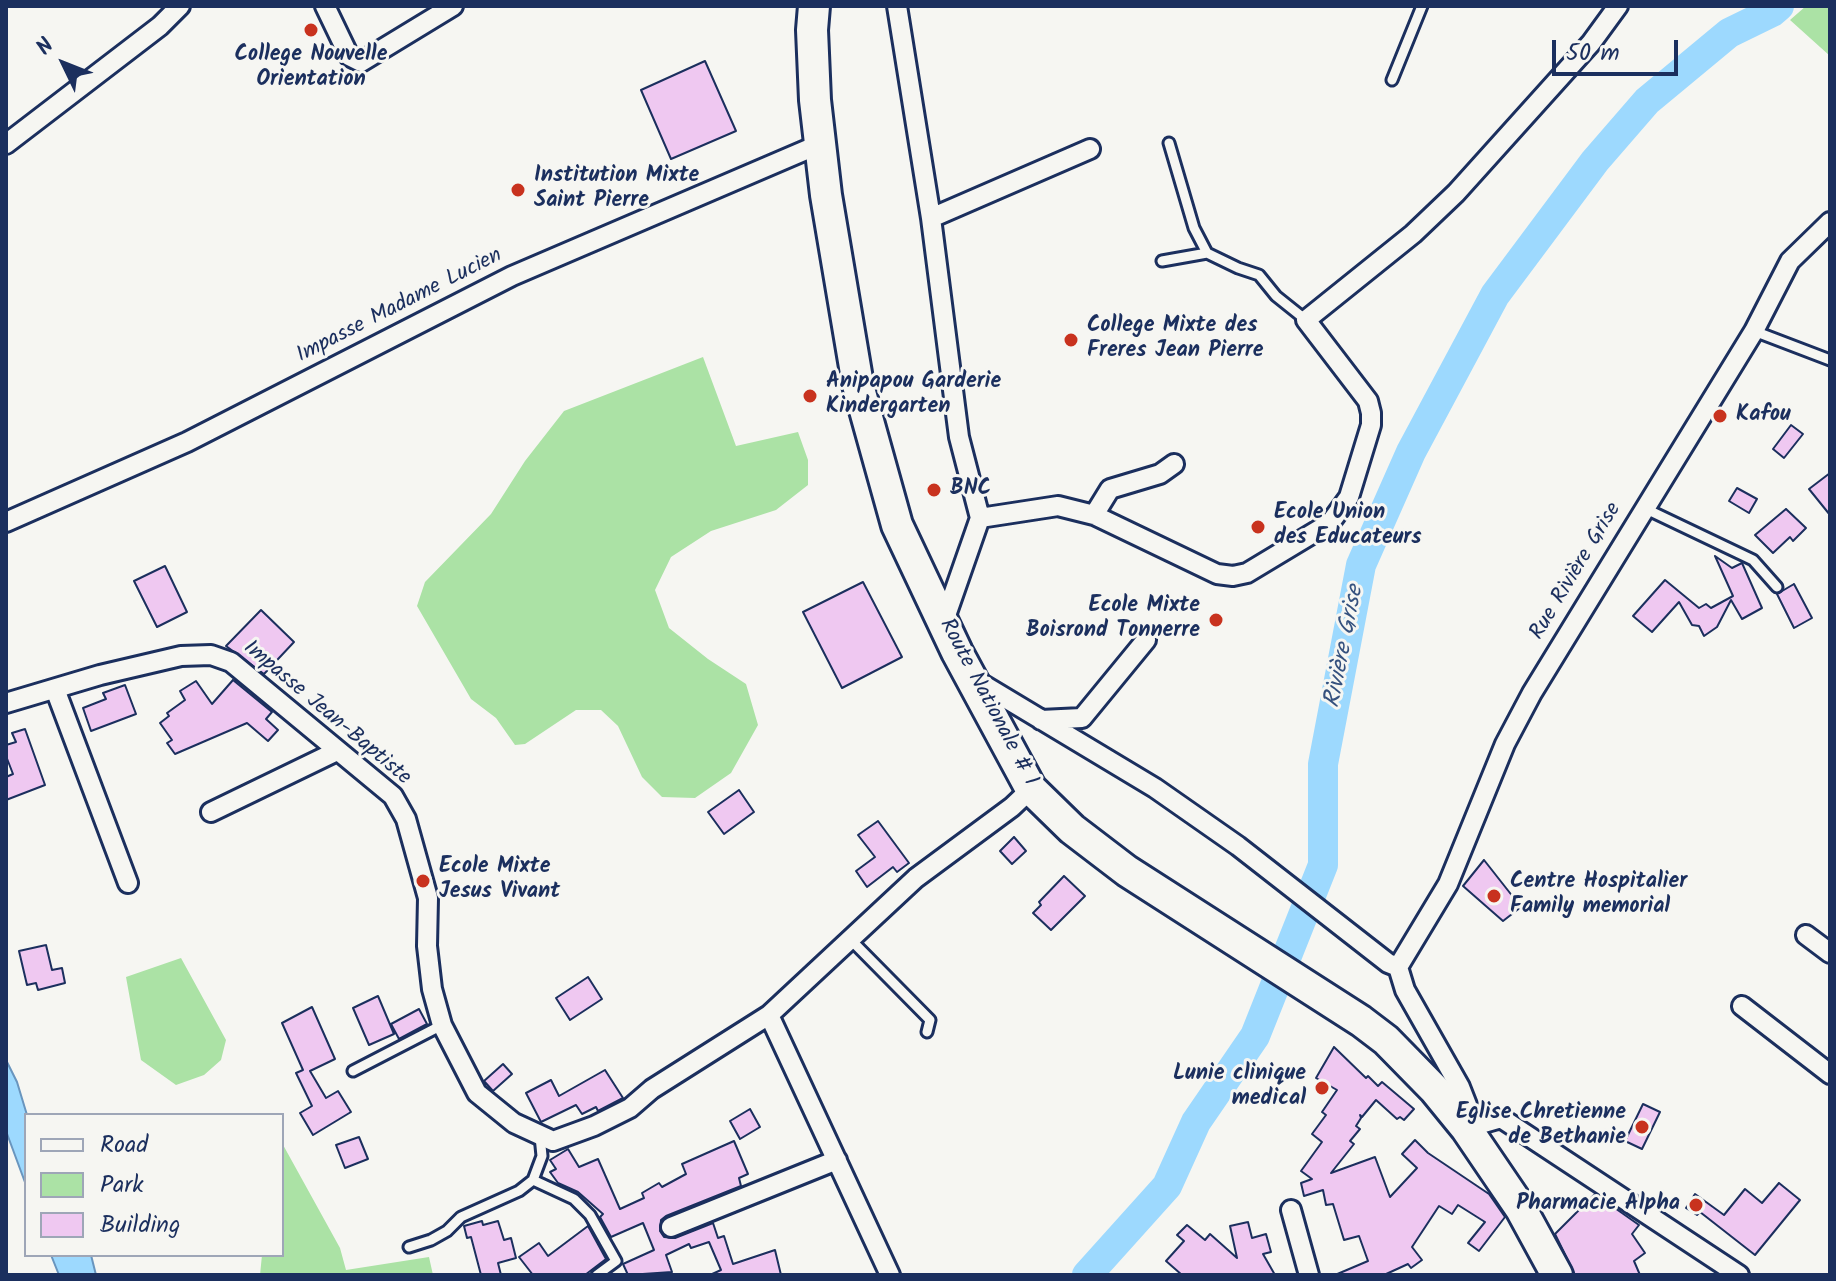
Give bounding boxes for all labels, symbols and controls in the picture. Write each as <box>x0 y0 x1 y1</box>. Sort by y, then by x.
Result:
marker: College Nouvelle Orientation <box>302 21 320 39</box>
north arrow <box>24 24 104 104</box>
scale bar <box>1556 24 1682 74</box>
text: N <box>29 30 64 64</box>
text: 50 m <box>1566 34 1620 73</box>
place label: College Nouvelle Orientation <box>235 43 387 94</box>
place label: Institution Mixte Saint Pierre <box>534 164 699 216</box>
marker: Institution Mixte Saint Pierre <box>509 181 527 199</box>
street label: Impasse Madame Lucien <box>293 244 507 370</box>
place label: College Mixte des Freres Jean Pierre <box>1087 314 1264 366</box>
marker: College Mixte des Freres Jean Pierre <box>1062 331 1080 349</box>
place label: Anipapou Garderie Kindergarten <box>826 370 1001 422</box>
marker: Anipapou Garderie Kindergarten <box>801 387 819 405</box>
place label: Kafou <box>1736 403 1791 429</box>
marker: Kafou <box>1711 407 1729 425</box>
place label: BNC <box>950 477 991 503</box>
marker: BNC <box>925 481 943 499</box>
street label: Rue Rivière Grise <box>1526 499 1628 645</box>
place label: Ecole Union des Educateurs <box>1274 501 1422 552</box>
marker: Ecole Union des Educateurs <box>1249 518 1267 536</box>
water label: Rivière Grise <box>1320 583 1372 711</box>
place label: Ecole Mixte Boisrond Tonnerre <box>1026 594 1200 646</box>
marker: Ecole Mixte Boisrond Tonnerre <box>1207 611 1225 629</box>
street label: Route Nationale # 1 <box>932 615 1042 791</box>
street label: Impasse Jean-Baptiste <box>237 636 415 792</box>
place label: Ecole Mixte Jesus Vivant <box>439 855 560 906</box>
place label: Centre Hospitalier Family memorial <box>1510 870 1687 922</box>
marker: Ecole Mixte Jesus Vivant <box>414 872 432 890</box>
marker: Centre Hospitalier Family memorial <box>1485 887 1503 905</box>
place label: Lunie clinique medical <box>1173 1062 1306 1114</box>
marker: Lunie clinique medical <box>1313 1079 1331 1097</box>
place label: Eglise Chretienne de Bethanie <box>1456 1101 1626 1152</box>
legend <box>24 1113 284 1257</box>
marker: Eglise Chretienne de Bethanie <box>1633 1118 1651 1136</box>
text: Road <box>100 1126 148 1165</box>
text: Park <box>100 1166 144 1205</box>
place label: Pharmacie Alpha <box>1516 1192 1680 1218</box>
marker: Pharmacie Alpha <box>1687 1196 1705 1214</box>
text: Building <box>100 1206 180 1245</box>

